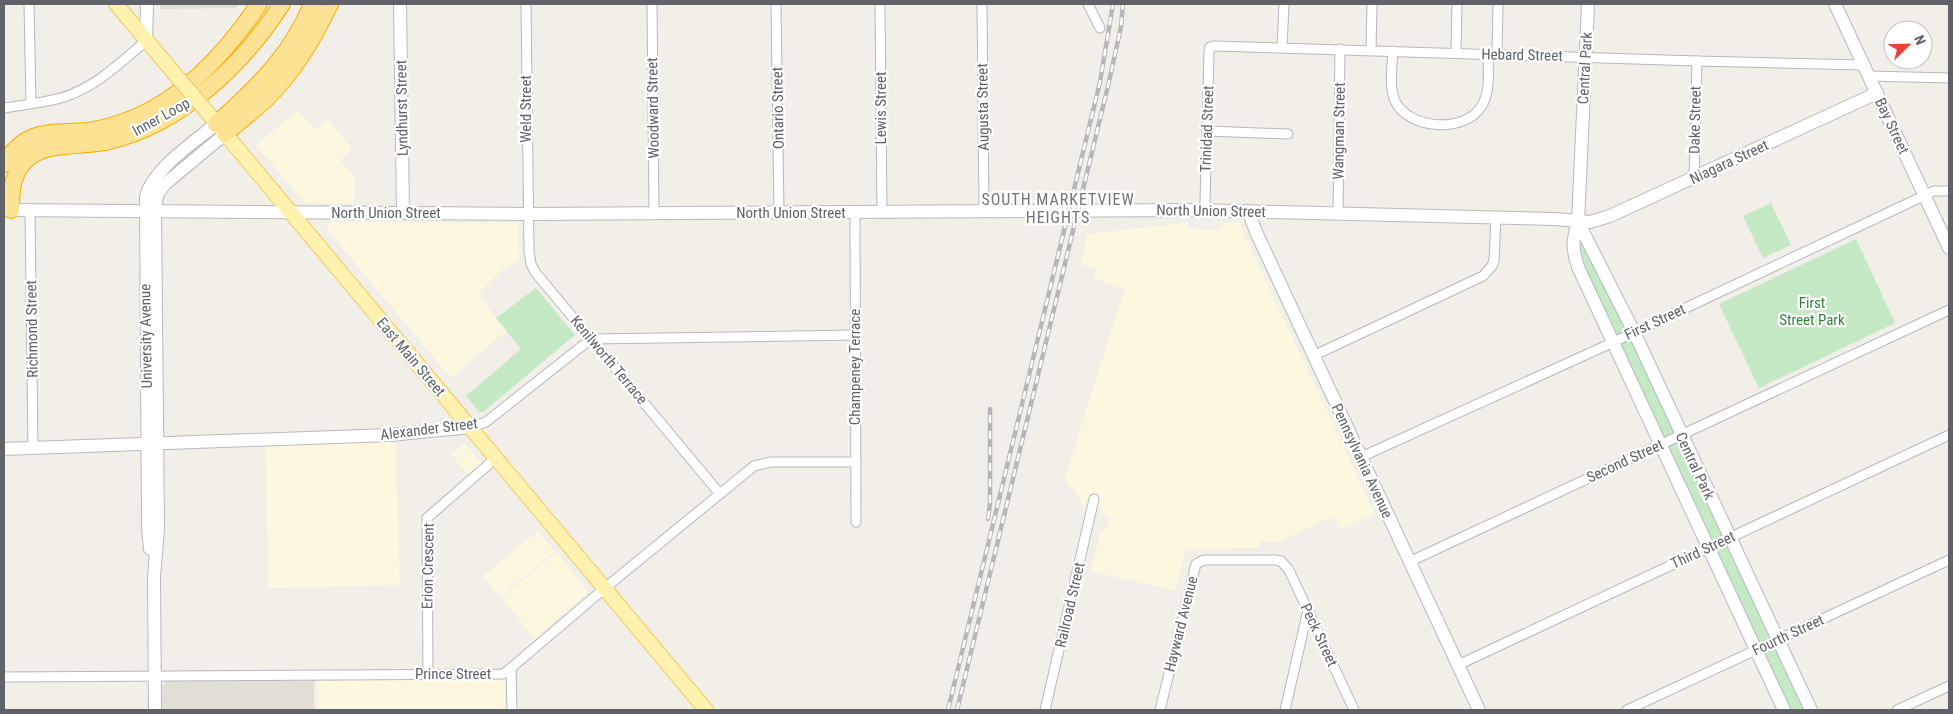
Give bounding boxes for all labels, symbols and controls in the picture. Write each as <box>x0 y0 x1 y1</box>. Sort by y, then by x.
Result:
north arrow <box>1883 20 1933 70</box>
street label: Central Park <box>1574 31 1596 105</box>
text: N <box>1911 33 1929 47</box>
street label: Hebard Street <box>1481 45 1563 65</box>
street label: Woodward Street <box>643 57 663 159</box>
street label: Lyndhurst Street <box>392 60 412 156</box>
street label: Augusta Street <box>973 63 993 151</box>
street label: Ontario Street <box>768 67 788 149</box>
street label: Lewis Street <box>872 72 890 144</box>
street label: Weld Street <box>517 75 535 143</box>
street label: Wangman Street <box>1329 82 1349 180</box>
street label: Trinidad Street <box>1196 85 1218 173</box>
street label: Dake Street <box>1685 86 1705 154</box>
street label: Inner Loop <box>129 94 193 140</box>
street label: Bay Street <box>1871 95 1913 157</box>
street label: Niagara Street <box>1687 136 1771 188</box>
district label: SOUTH MARKETVIEW HEIGHTS <box>981 190 1135 227</box>
street label: North Union Street <box>1156 201 1266 221</box>
street label: North Union Street <box>331 204 441 222</box>
street label: North Union Street <box>736 204 846 222</box>
street label: Richmond Street <box>22 280 42 378</box>
street label: University Avenue <box>136 284 156 388</box>
park label: First Street Park <box>1779 294 1845 329</box>
street label: First Street <box>1622 300 1688 344</box>
street label: Champeney Terrace <box>846 309 864 425</box>
street label: Kenilworth Terrace <box>567 312 651 408</box>
street label: East Main Street <box>373 314 449 400</box>
street label: Pennsylvania Avenue <box>1328 401 1396 521</box>
street label: Alexander Street <box>379 414 479 444</box>
street label: Central Park <box>1672 429 1719 503</box>
street label: Second Street <box>1584 435 1666 487</box>
street label: Erion Crescent <box>418 523 438 609</box>
street label: Third Street <box>1668 527 1738 573</box>
street label: Railroad Street <box>1051 560 1089 650</box>
street label: Hayward Avenue <box>1160 574 1202 674</box>
street label: Peck Street <box>1297 601 1341 669</box>
street label: Fourth Street <box>1749 611 1827 659</box>
street label: Prince Street <box>415 665 491 683</box>

